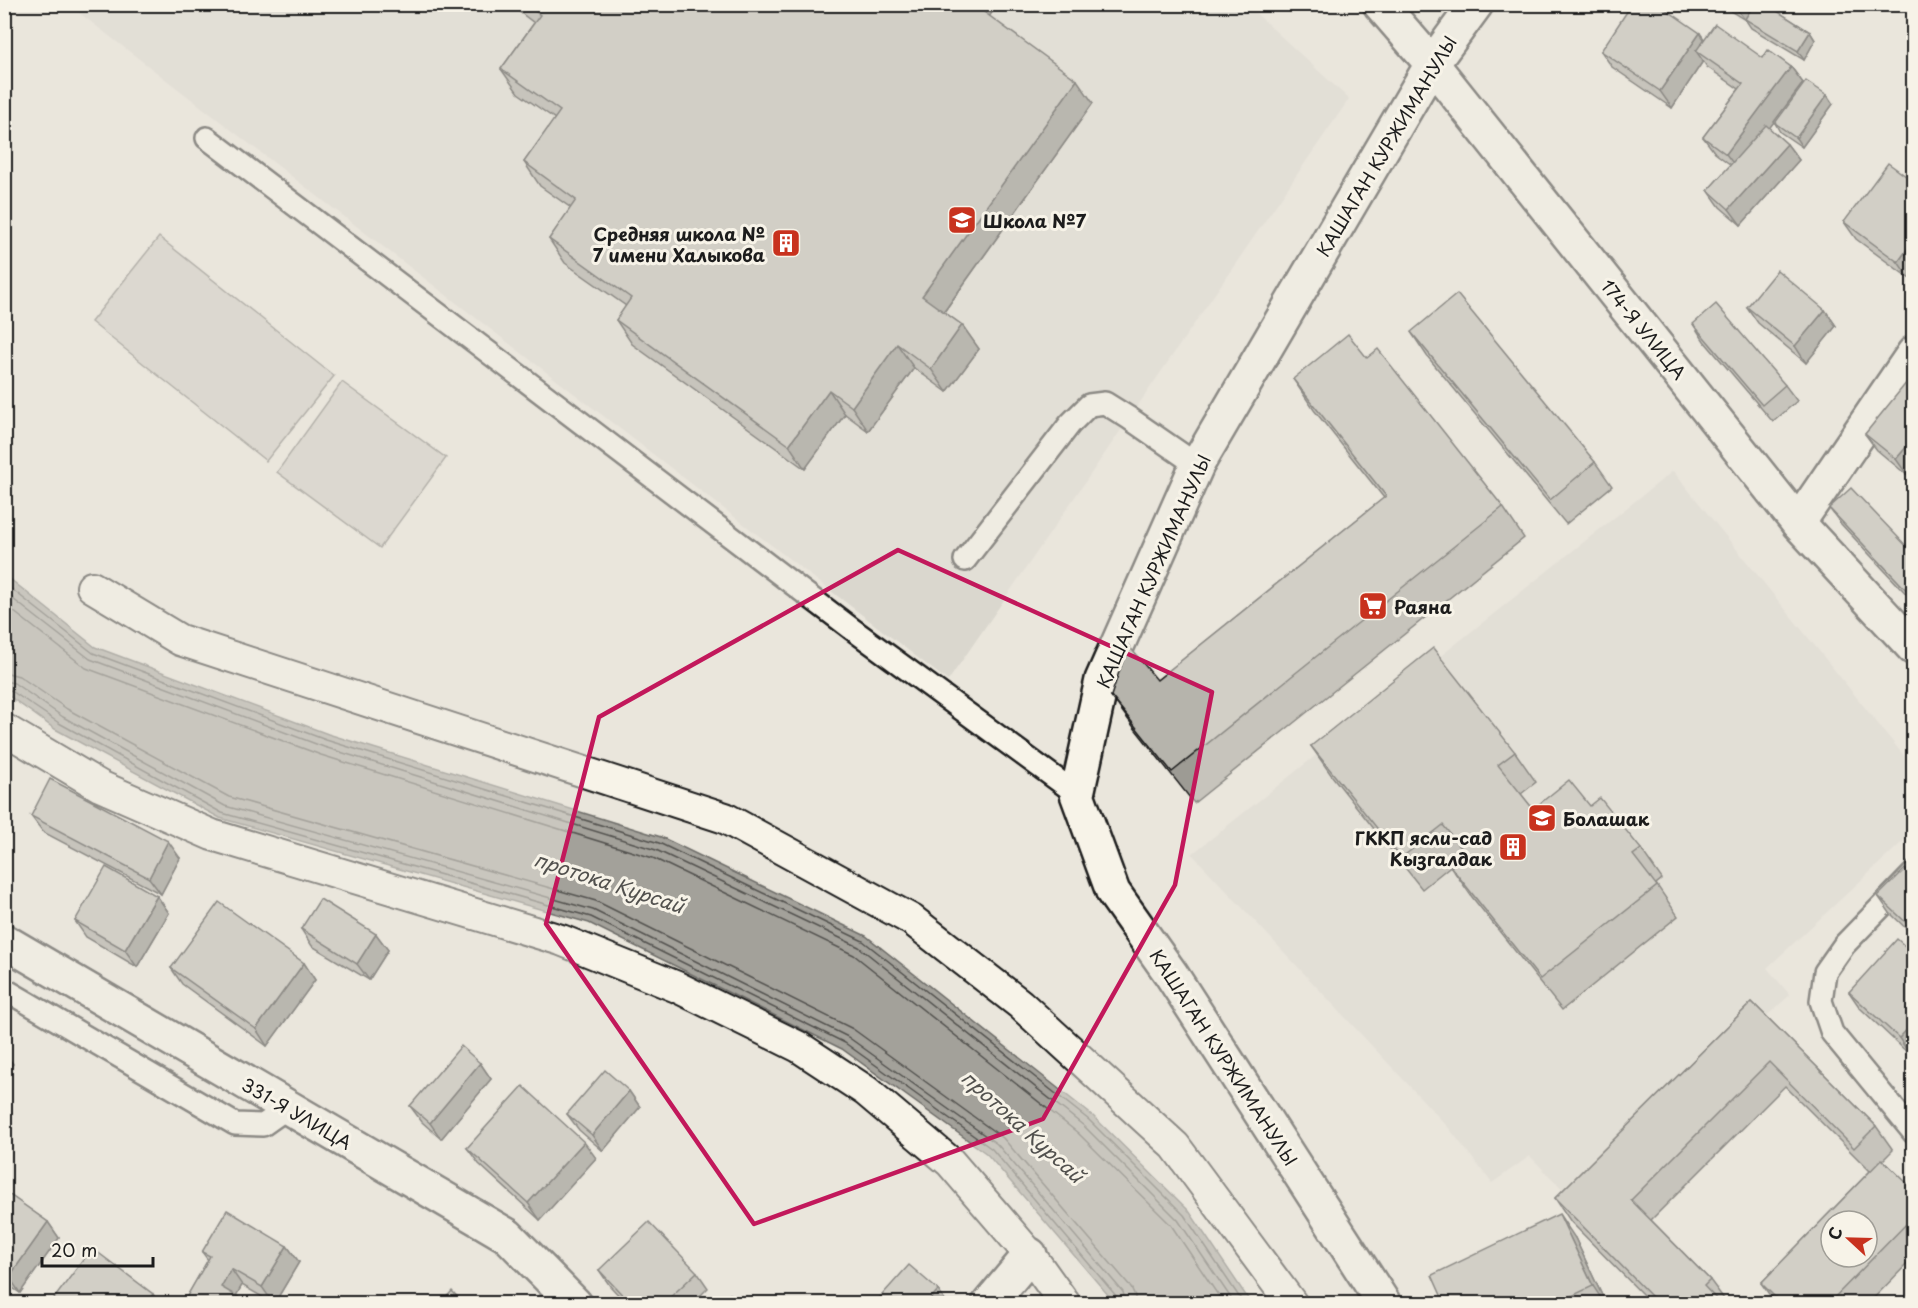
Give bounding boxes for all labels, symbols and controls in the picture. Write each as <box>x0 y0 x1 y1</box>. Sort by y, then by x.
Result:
street label: КАШАГАН КУРЖИМАНУЛЫ <box>1309 30 1463 262</box>
school or university icon: Школа №7 <box>946 204 978 236</box>
place label: Школа №7 <box>983 207 1087 234</box>
place label: Средняя школа № 7 имени Халыкова <box>593 220 765 268</box>
building icon: Средняя школа № 7 имени Халыкова <box>770 227 802 259</box>
street label: 174-Я УЛИЦА <box>1595 273 1693 385</box>
street label: КАШАГАН КУРЖИМАНУЛЫ <box>1089 450 1217 692</box>
supermarket icon: Раяна <box>1357 590 1389 622</box>
place label: Раяна <box>1394 593 1452 620</box>
school or university icon: Болашак <box>1526 802 1558 834</box>
place label: Болашак <box>1563 805 1650 832</box>
place label: ГККП ясли-сад Кызгалдак <box>1355 824 1493 872</box>
building icon: ГККП ясли-сад Кызгалдак <box>1497 831 1529 863</box>
water label: протока Курсай <box>530 844 691 921</box>
street label: КАШАГАН КУРЖИМАНУЛЫ <box>1144 943 1304 1171</box>
water label: протока Курсай <box>955 1063 1093 1191</box>
street label: 331-Я УЛИЦА <box>237 1071 357 1156</box>
north arrow <box>1819 1209 1879 1269</box>
text: С <box>1821 1223 1848 1243</box>
scale bar <box>42 1230 153 1268</box>
text: 20 m <box>51 1236 97 1263</box>

